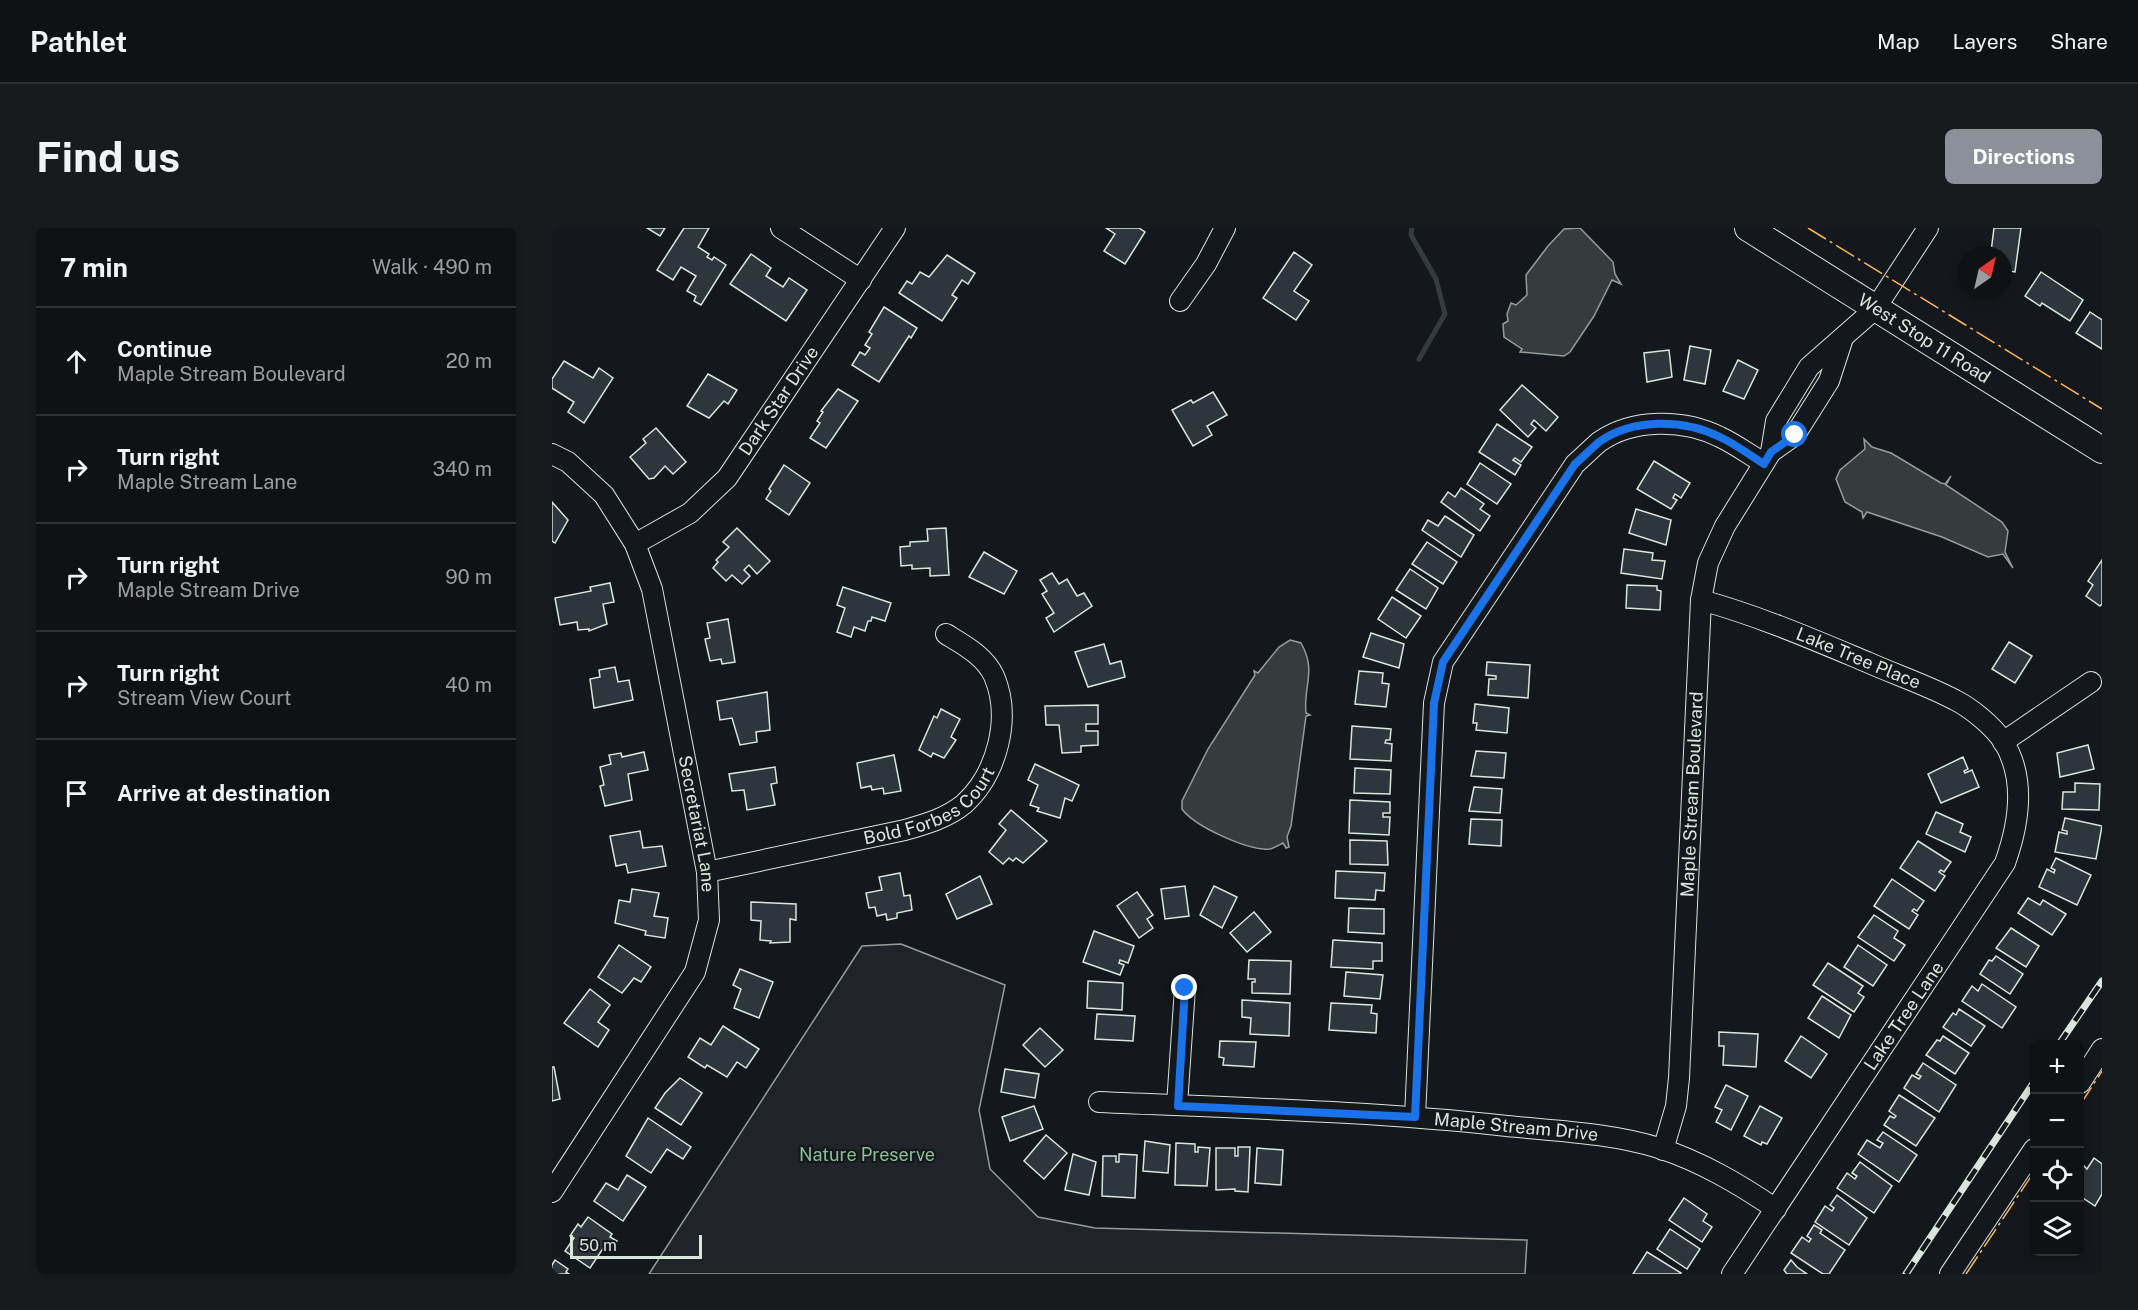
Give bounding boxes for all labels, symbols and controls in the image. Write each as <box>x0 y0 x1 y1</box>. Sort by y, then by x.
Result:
text: Pathlet <box>30 25 127 58</box>
text: Map <box>1877 29 1920 54</box>
text: Layers <box>1953 29 2017 54</box>
text: Share <box>2050 29 2108 54</box>
button: Directions <box>1945 129 2102 184</box>
text: Find us <box>36 132 180 181</box>
north arrow <box>1958 246 2012 300</box>
text: 7 min <box>60 252 128 283</box>
text: Walk · 490 m <box>372 255 492 279</box>
street label: West Stop 11 Road <box>1854 289 1995 387</box>
text: Continue <box>117 336 212 362</box>
street label: Dark Star Drive <box>734 342 823 459</box>
icon: ahead <box>60 345 93 378</box>
text: 20 m <box>446 349 492 373</box>
text: Maple Stream Boulevard <box>117 362 346 386</box>
route start <box>1781 421 1807 447</box>
text: Turn right <box>117 444 220 470</box>
icon: right <box>60 453 93 486</box>
text: 340 m <box>432 457 492 481</box>
text: Maple Stream Lane <box>117 470 297 494</box>
text: Turn right <box>117 552 220 578</box>
icon: right <box>60 561 93 594</box>
text: 90 m <box>445 565 492 589</box>
text: Maple Stream Drive <box>117 578 300 602</box>
street label: Lake Tree Place <box>1793 623 1924 693</box>
text: Turn right <box>117 660 220 686</box>
icon: right <box>60 669 93 702</box>
text: 40 m <box>445 673 492 697</box>
text: Stream View Court <box>117 686 291 710</box>
street label: Maple Stream Boulevard <box>1676 691 1707 898</box>
street label: Secretariat Lane <box>675 754 719 893</box>
street label: Bold Forbes Court <box>862 763 999 849</box>
icon: arrive <box>60 777 93 810</box>
text: Arrive at destination <box>117 780 330 806</box>
street label: Lake Tree Lane <box>1860 957 1948 1074</box>
route end <box>1171 974 1197 1000</box>
map controls <box>2030 1040 2084 1256</box>
button: + <box>2030 1040 2084 1094</box>
button: − <box>2030 1094 2084 1148</box>
street label: Maple Stream Drive <box>1433 1108 1600 1145</box>
park label: Nature Preserve <box>799 1144 935 1165</box>
button: locate <box>2030 1148 2084 1202</box>
button: layers <box>2030 1202 2084 1256</box>
scale bar <box>570 1232 702 1260</box>
text: 50 m <box>579 1236 617 1255</box>

